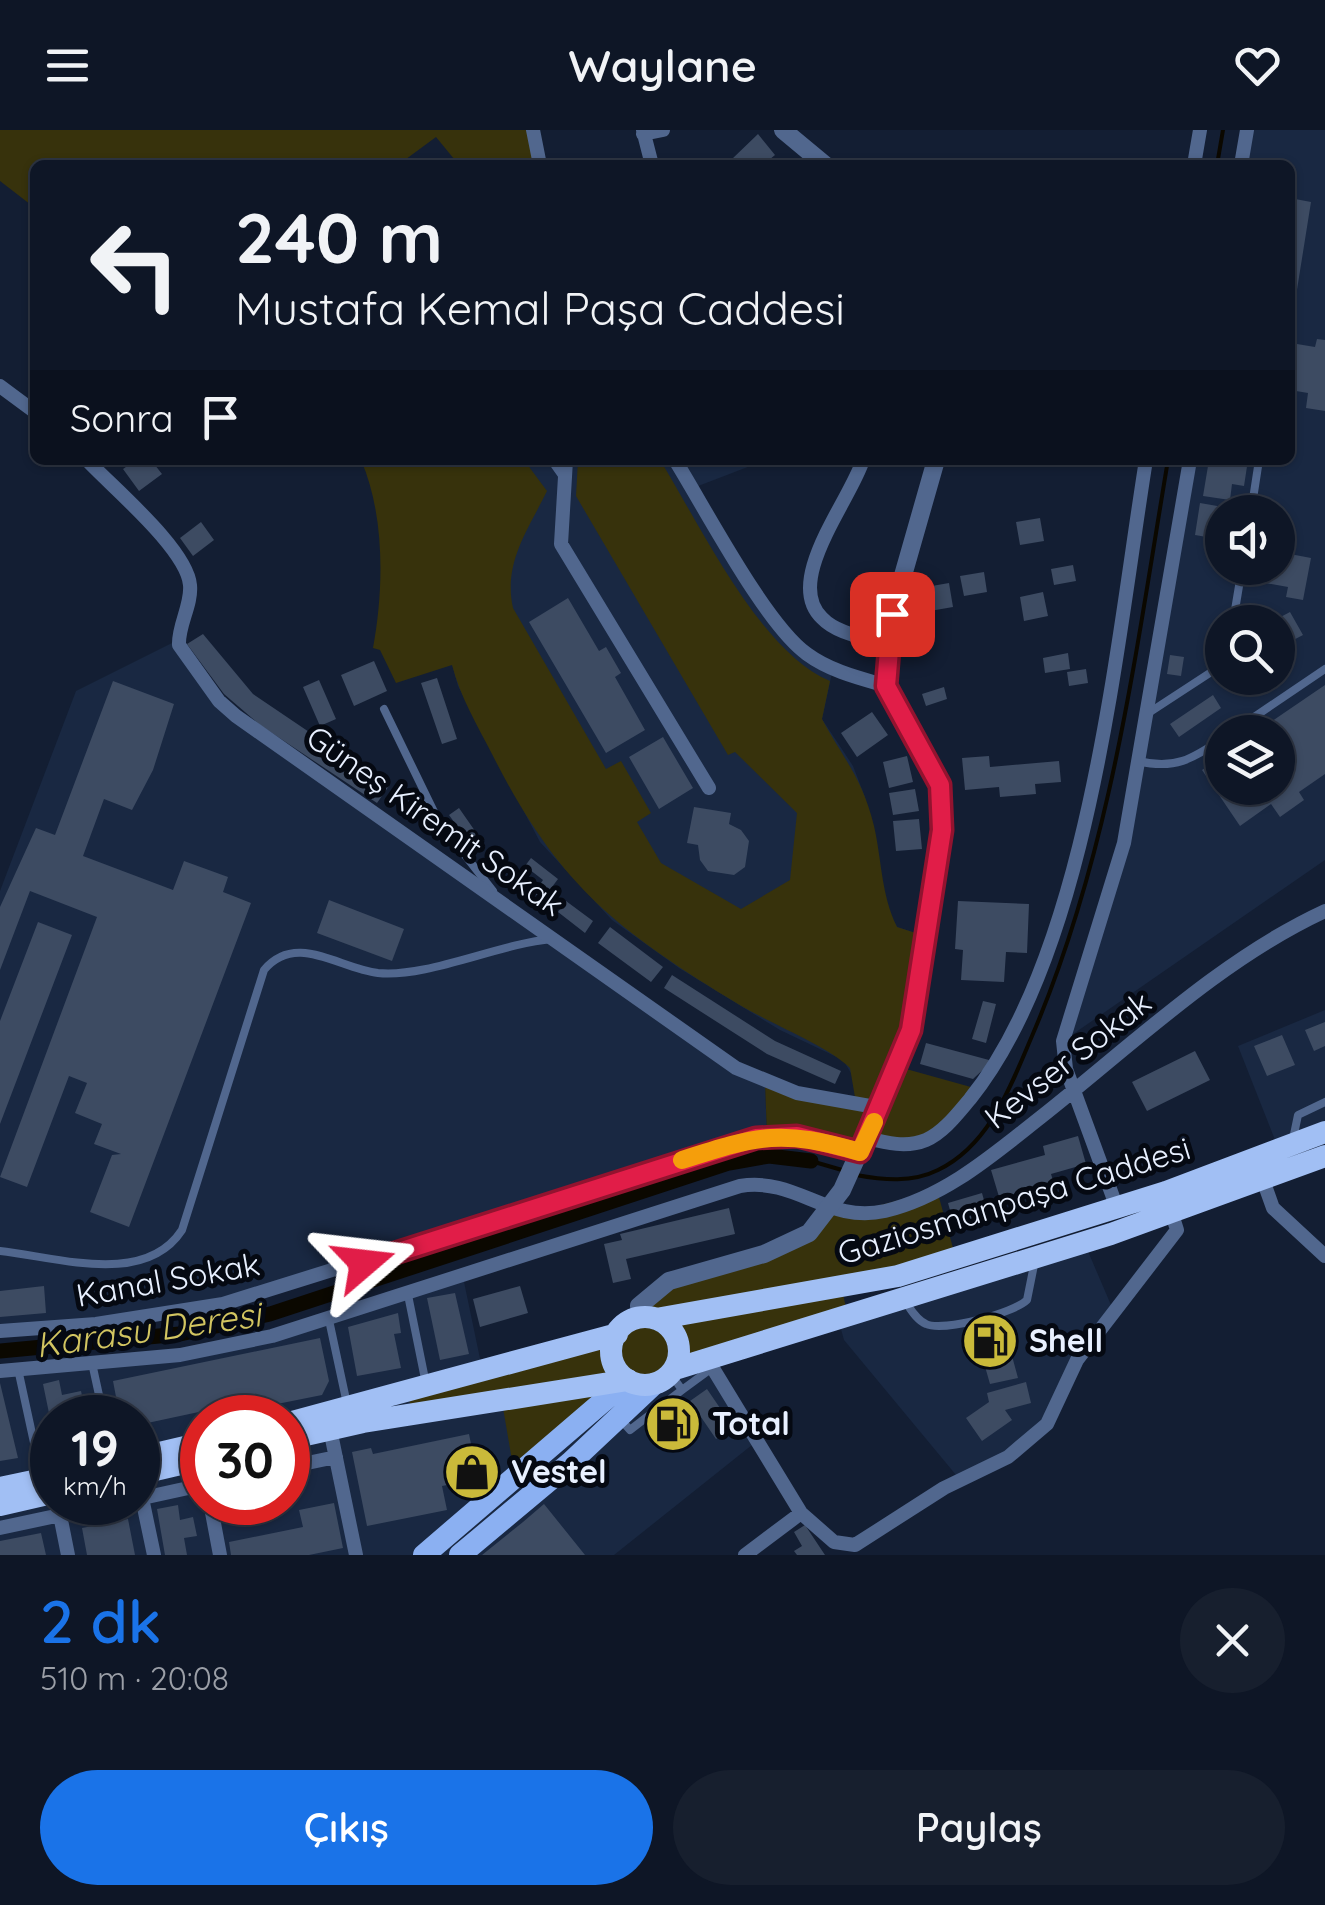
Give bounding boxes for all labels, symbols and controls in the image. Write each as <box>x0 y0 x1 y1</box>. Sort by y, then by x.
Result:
text: Waylane <box>568 37 757 93</box>
icon: menu <box>40 38 95 93</box>
icon: heart <box>1230 38 1285 93</box>
text: 240 m <box>235 193 443 281</box>
icon: left <box>70 200 200 330</box>
text: Mustafa Kemal Paşa Caddesi <box>235 280 845 336</box>
icon: arrive <box>193 390 248 445</box>
text: Sonra <box>70 394 173 442</box>
map controls <box>1205 495 1295 805</box>
button: sound <box>1205 495 1295 585</box>
pin <box>850 572 935 657</box>
icon: arrive <box>865 587 920 642</box>
button: search <box>1205 605 1295 695</box>
button: layers <box>1205 715 1295 805</box>
street label: Güneş Kiremit Sokak <box>299 716 572 924</box>
street label: Kevser Sokak <box>976 982 1159 1137</box>
street label: Gaziosmanpaşa Caddesi <box>833 1127 1195 1273</box>
position arrow <box>312 1211 416 1315</box>
street label: Kanal Sokak <box>73 1243 263 1315</box>
water label: Karasu Deresi <box>33 1291 267 1367</box>
fuel station icon: Shell <box>960 1311 1020 1371</box>
place label: Shell <box>1029 1320 1103 1360</box>
fuel station icon: Total <box>643 1394 703 1454</box>
speed limit sign: 30 <box>180 1395 310 1525</box>
place label: Total <box>712 1403 790 1443</box>
text: 19 <box>71 1416 119 1479</box>
shop icon: Vestel <box>442 1442 502 1502</box>
place label: Vestel <box>511 1451 607 1491</box>
text: km/h <box>63 1470 127 1501</box>
text: 2 dk <box>40 1583 161 1658</box>
button: close <box>1180 1588 1285 1693</box>
text: 510 m · 20:08 <box>40 1658 229 1698</box>
button: Çıkış <box>40 1770 653 1885</box>
button: Paylaş <box>673 1770 1285 1885</box>

